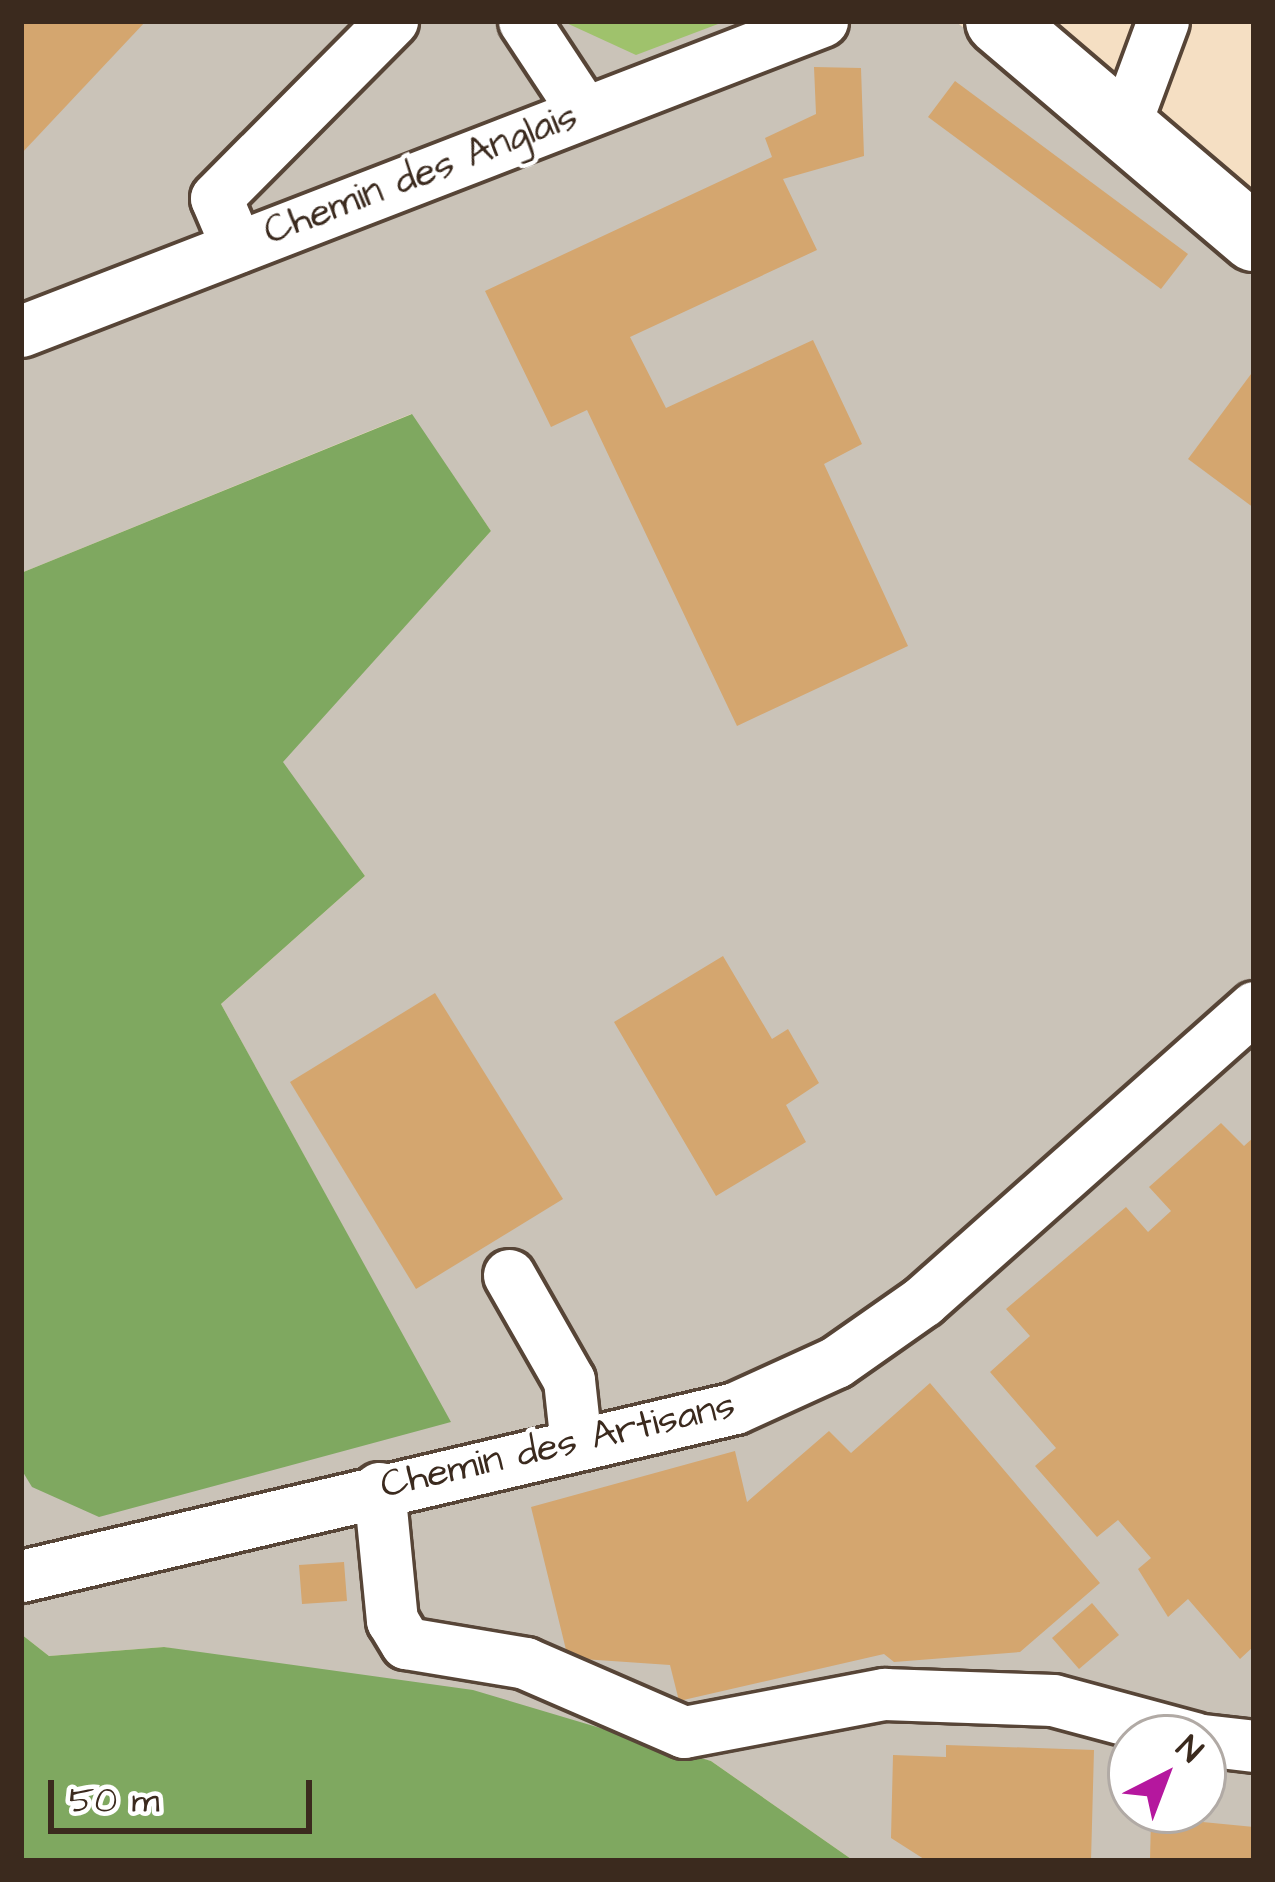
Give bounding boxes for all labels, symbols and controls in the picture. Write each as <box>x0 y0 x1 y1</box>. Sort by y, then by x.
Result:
street label: Chemin des Anglais <box>258 94 584 256</box>
street label: Chemin des Artisans <box>376 1382 740 1510</box>
north arrow <box>1107 1714 1227 1834</box>
text: N <box>1166 1725 1212 1773</box>
scale bar <box>54 1756 318 1830</box>
text: 50 m <box>69 1775 160 1826</box>

